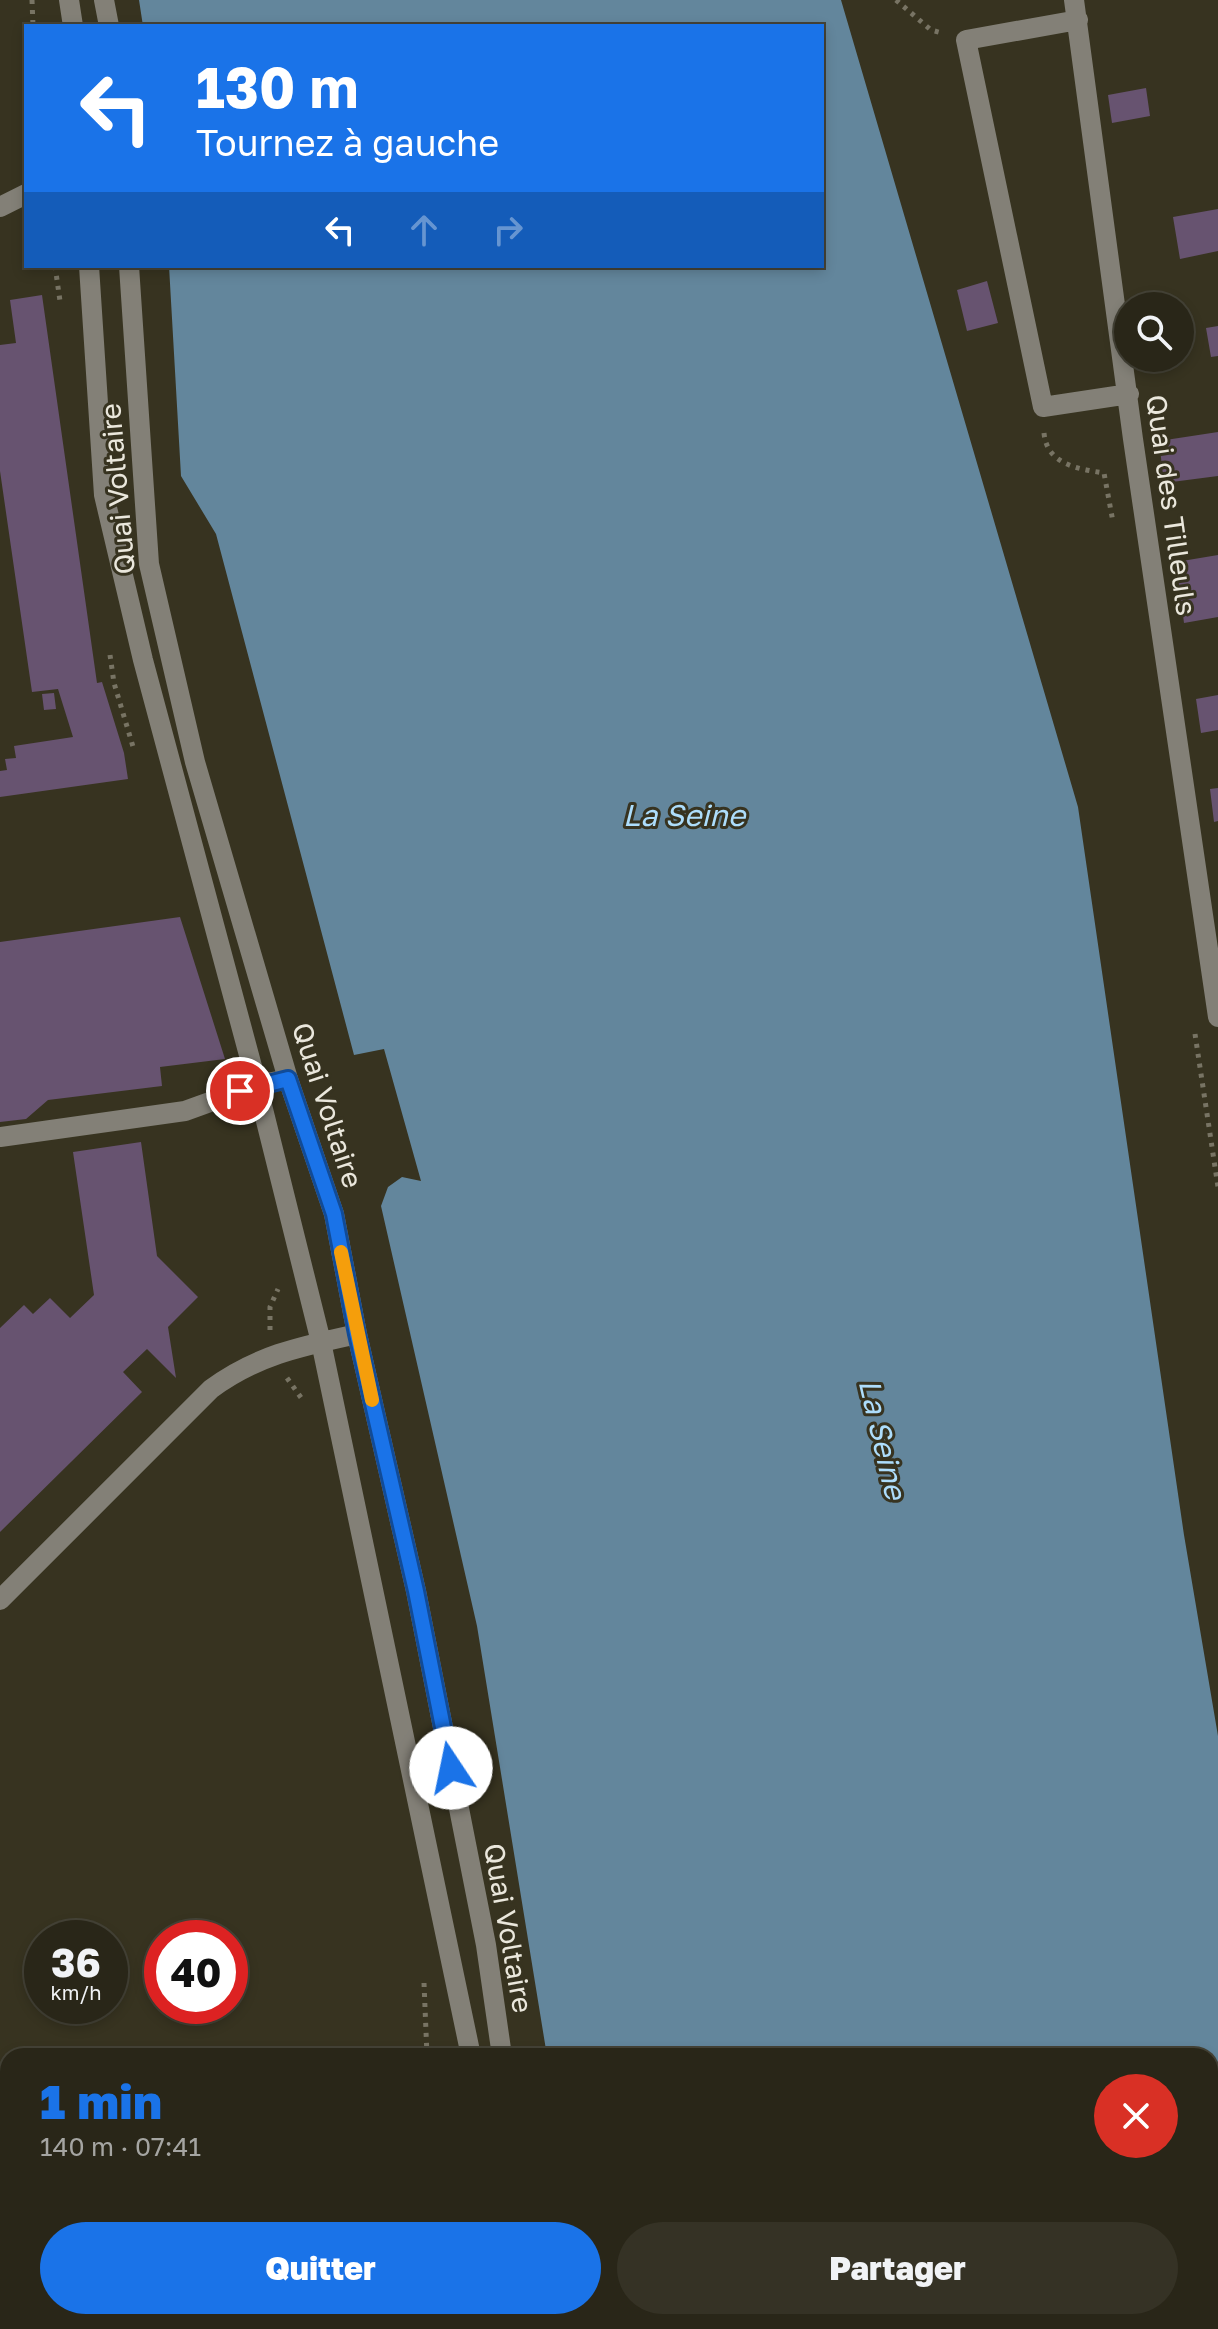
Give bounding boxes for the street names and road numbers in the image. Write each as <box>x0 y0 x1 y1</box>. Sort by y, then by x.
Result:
street label: Quai des Tilleuls <box>1140 392 1204 618</box>
street label: Quai Voltaire <box>93 402 141 576</box>
street label: Quai Voltaire <box>286 1018 370 1192</box>
street label: Quai Voltaire <box>478 1841 540 2015</box>

